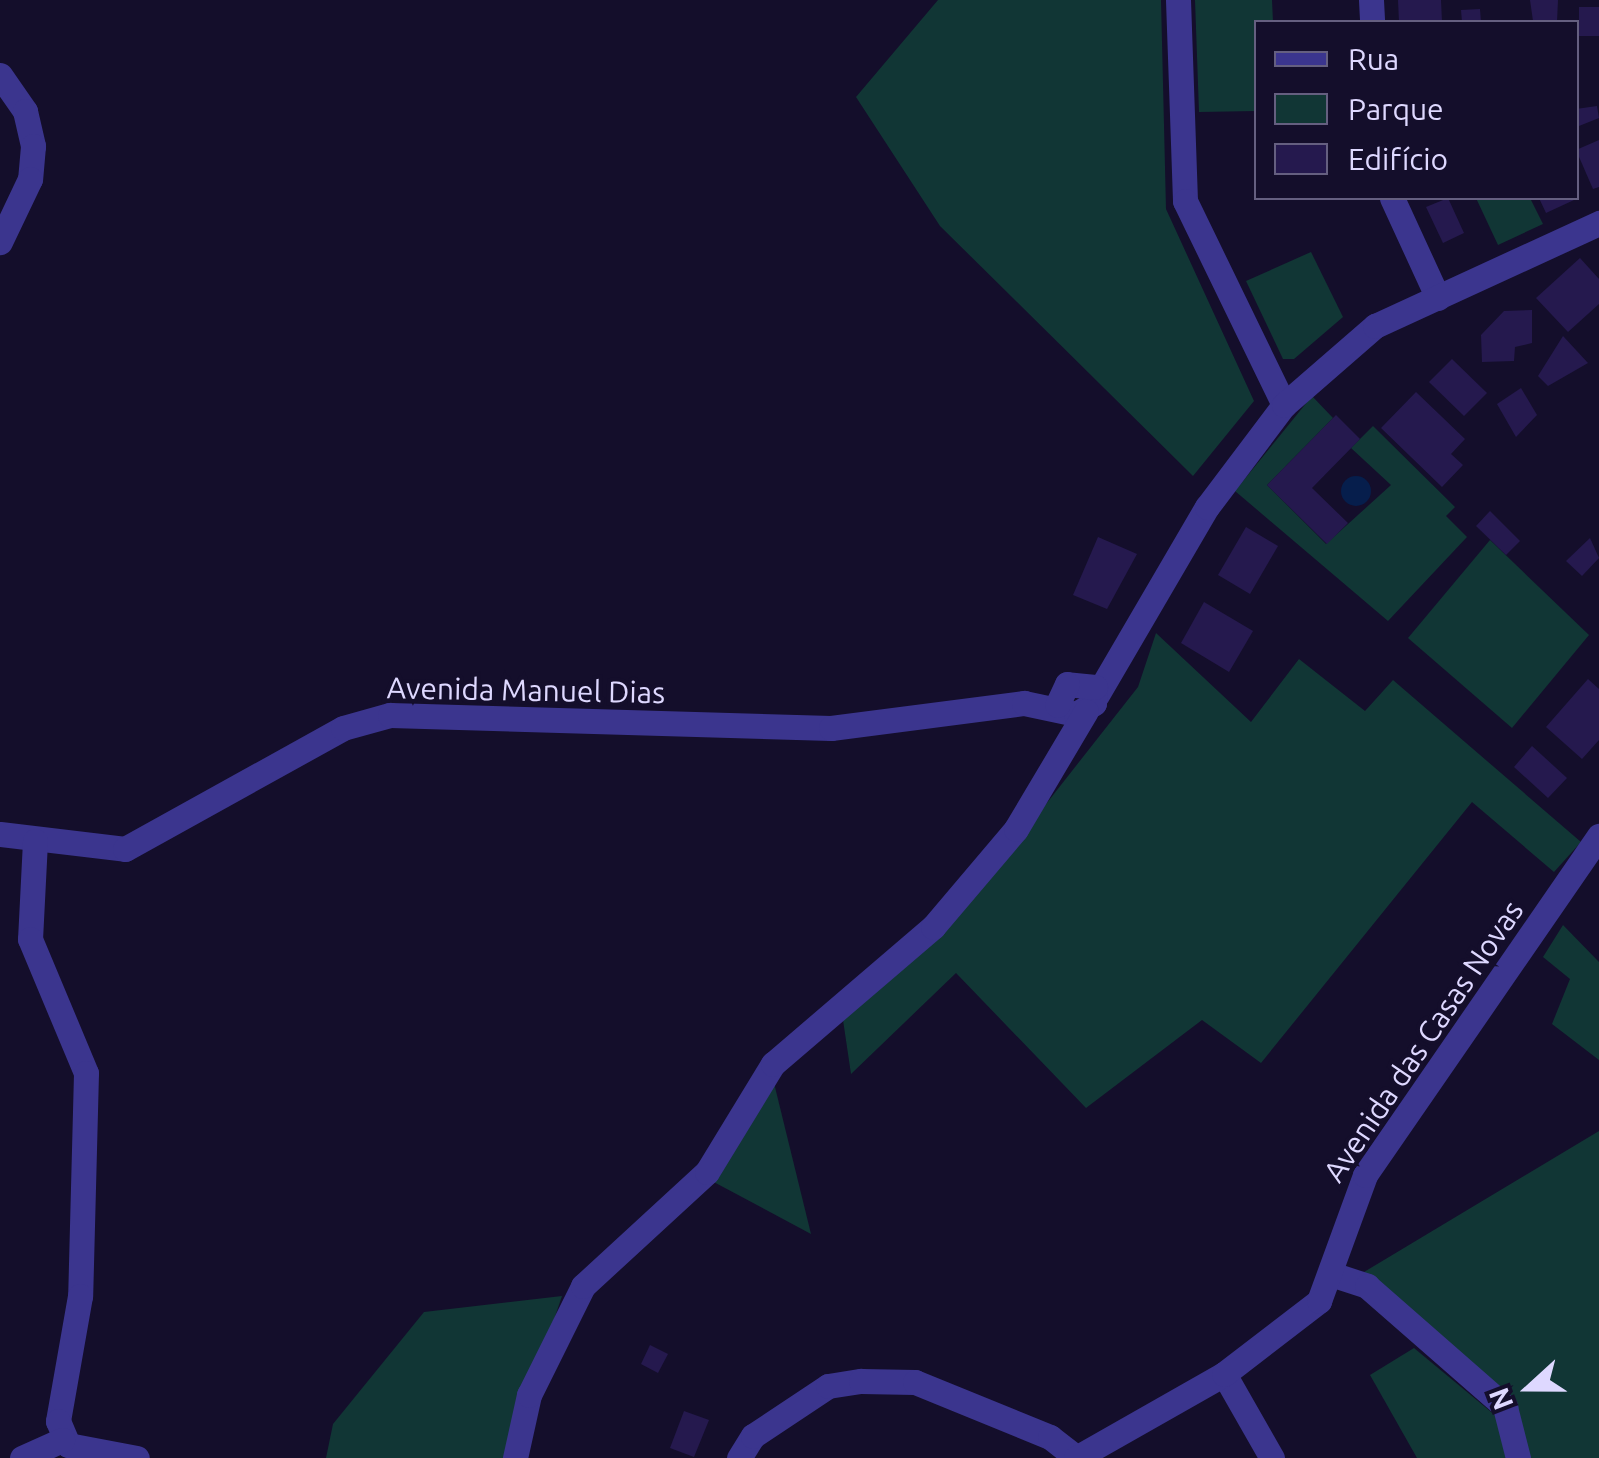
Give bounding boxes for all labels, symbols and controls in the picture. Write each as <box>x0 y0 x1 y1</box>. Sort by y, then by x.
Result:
legend <box>1254 20 1579 200</box>
text: Rua <box>1348 42 1399 76</box>
text: Parque <box>1348 92 1444 126</box>
text: Edifício <box>1348 142 1448 176</box>
street label: Avenida Manuel Dias <box>386 670 666 710</box>
street label: Avenida das Casas Novas <box>1315 894 1531 1188</box>
north arrow <box>1479 1338 1579 1438</box>
text: N <box>1482 1384 1519 1414</box>

